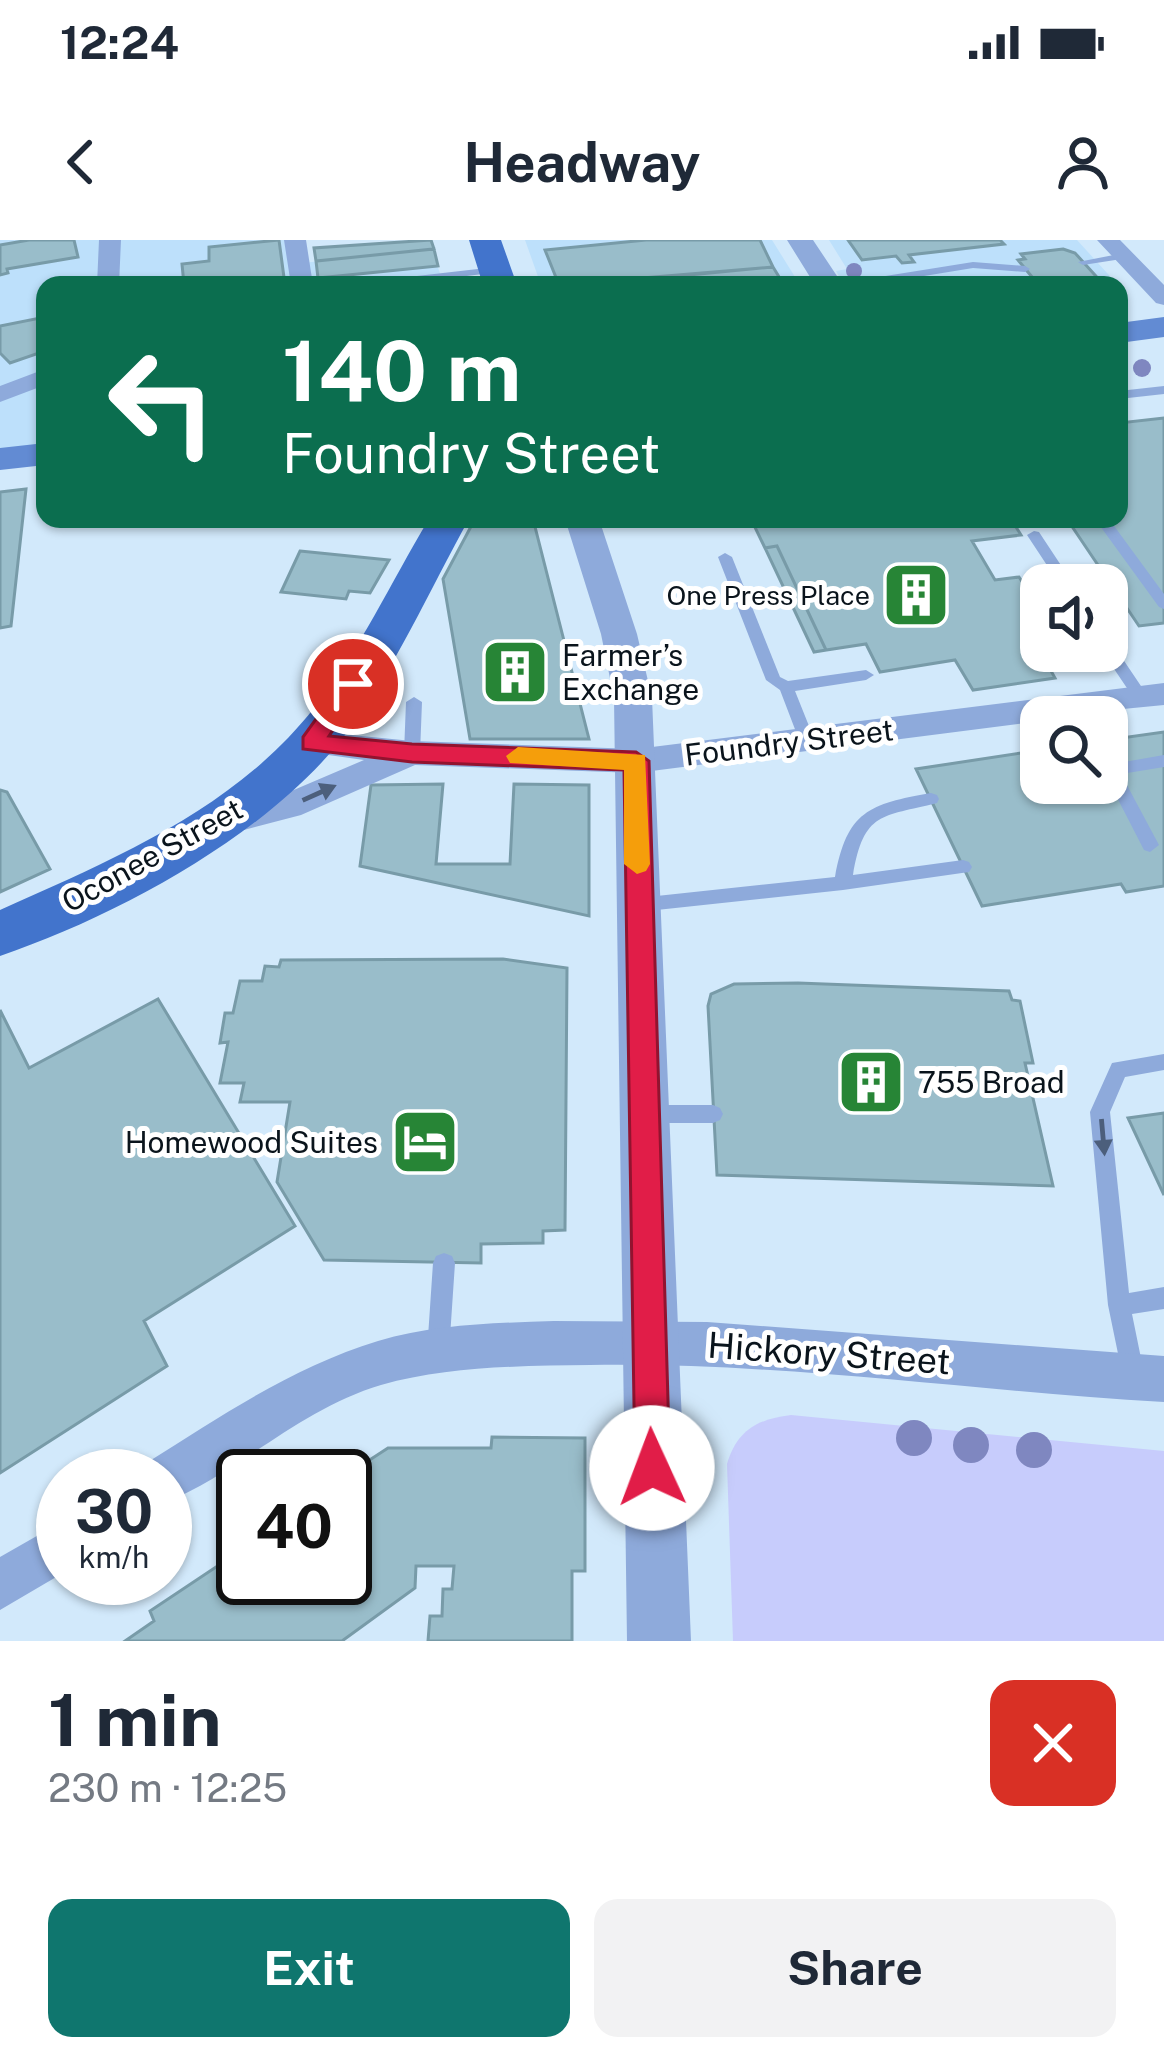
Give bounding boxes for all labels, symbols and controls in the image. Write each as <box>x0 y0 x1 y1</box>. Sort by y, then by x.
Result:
text: 12:24 <box>60 16 179 69</box>
icon: back <box>48 129 114 195</box>
icon: person <box>1050 129 1116 195</box>
text: Headway <box>464 131 700 194</box>
text: 140 m <box>282 321 521 420</box>
icon: left <box>84 324 240 480</box>
text: Foundry Street <box>282 422 661 485</box>
building icon: One Press Place <box>881 560 951 630</box>
map controls <box>1020 564 1128 804</box>
button: sound <box>1020 564 1128 672</box>
place label: One Press Place <box>667 579 870 611</box>
pin <box>302 633 404 735</box>
building icon: Farmer’s Exchange <box>480 637 550 707</box>
place label: Farmer’s Exchange <box>562 637 699 707</box>
icon: arrive <box>320 651 386 717</box>
button: search <box>1020 696 1128 804</box>
street label: Foundry Street <box>682 711 896 773</box>
one-way arrow <box>302 782 337 802</box>
street label: Oconee Street <box>55 791 249 919</box>
building icon: 755 Broad <box>836 1047 906 1117</box>
place label: 755 Broad <box>918 1064 1065 1100</box>
hotel icon: Homewood Suites <box>390 1107 460 1177</box>
one-way arrow <box>1094 1119 1113 1156</box>
place label: Homewood Suites <box>125 1124 378 1160</box>
street label: Hickory Street <box>706 1324 952 1382</box>
position arrow <box>589 1405 715 1531</box>
speed limit sign: 40 <box>216 1449 372 1605</box>
text: 30 <box>75 1476 153 1547</box>
text: km/h <box>79 1539 149 1575</box>
text: 1 min <box>48 1678 222 1762</box>
button: close <box>990 1680 1116 1806</box>
text: 230 m · 12:25 <box>48 1765 287 1811</box>
button: Exit <box>48 1899 570 2037</box>
button: Share <box>594 1899 1116 2037</box>

